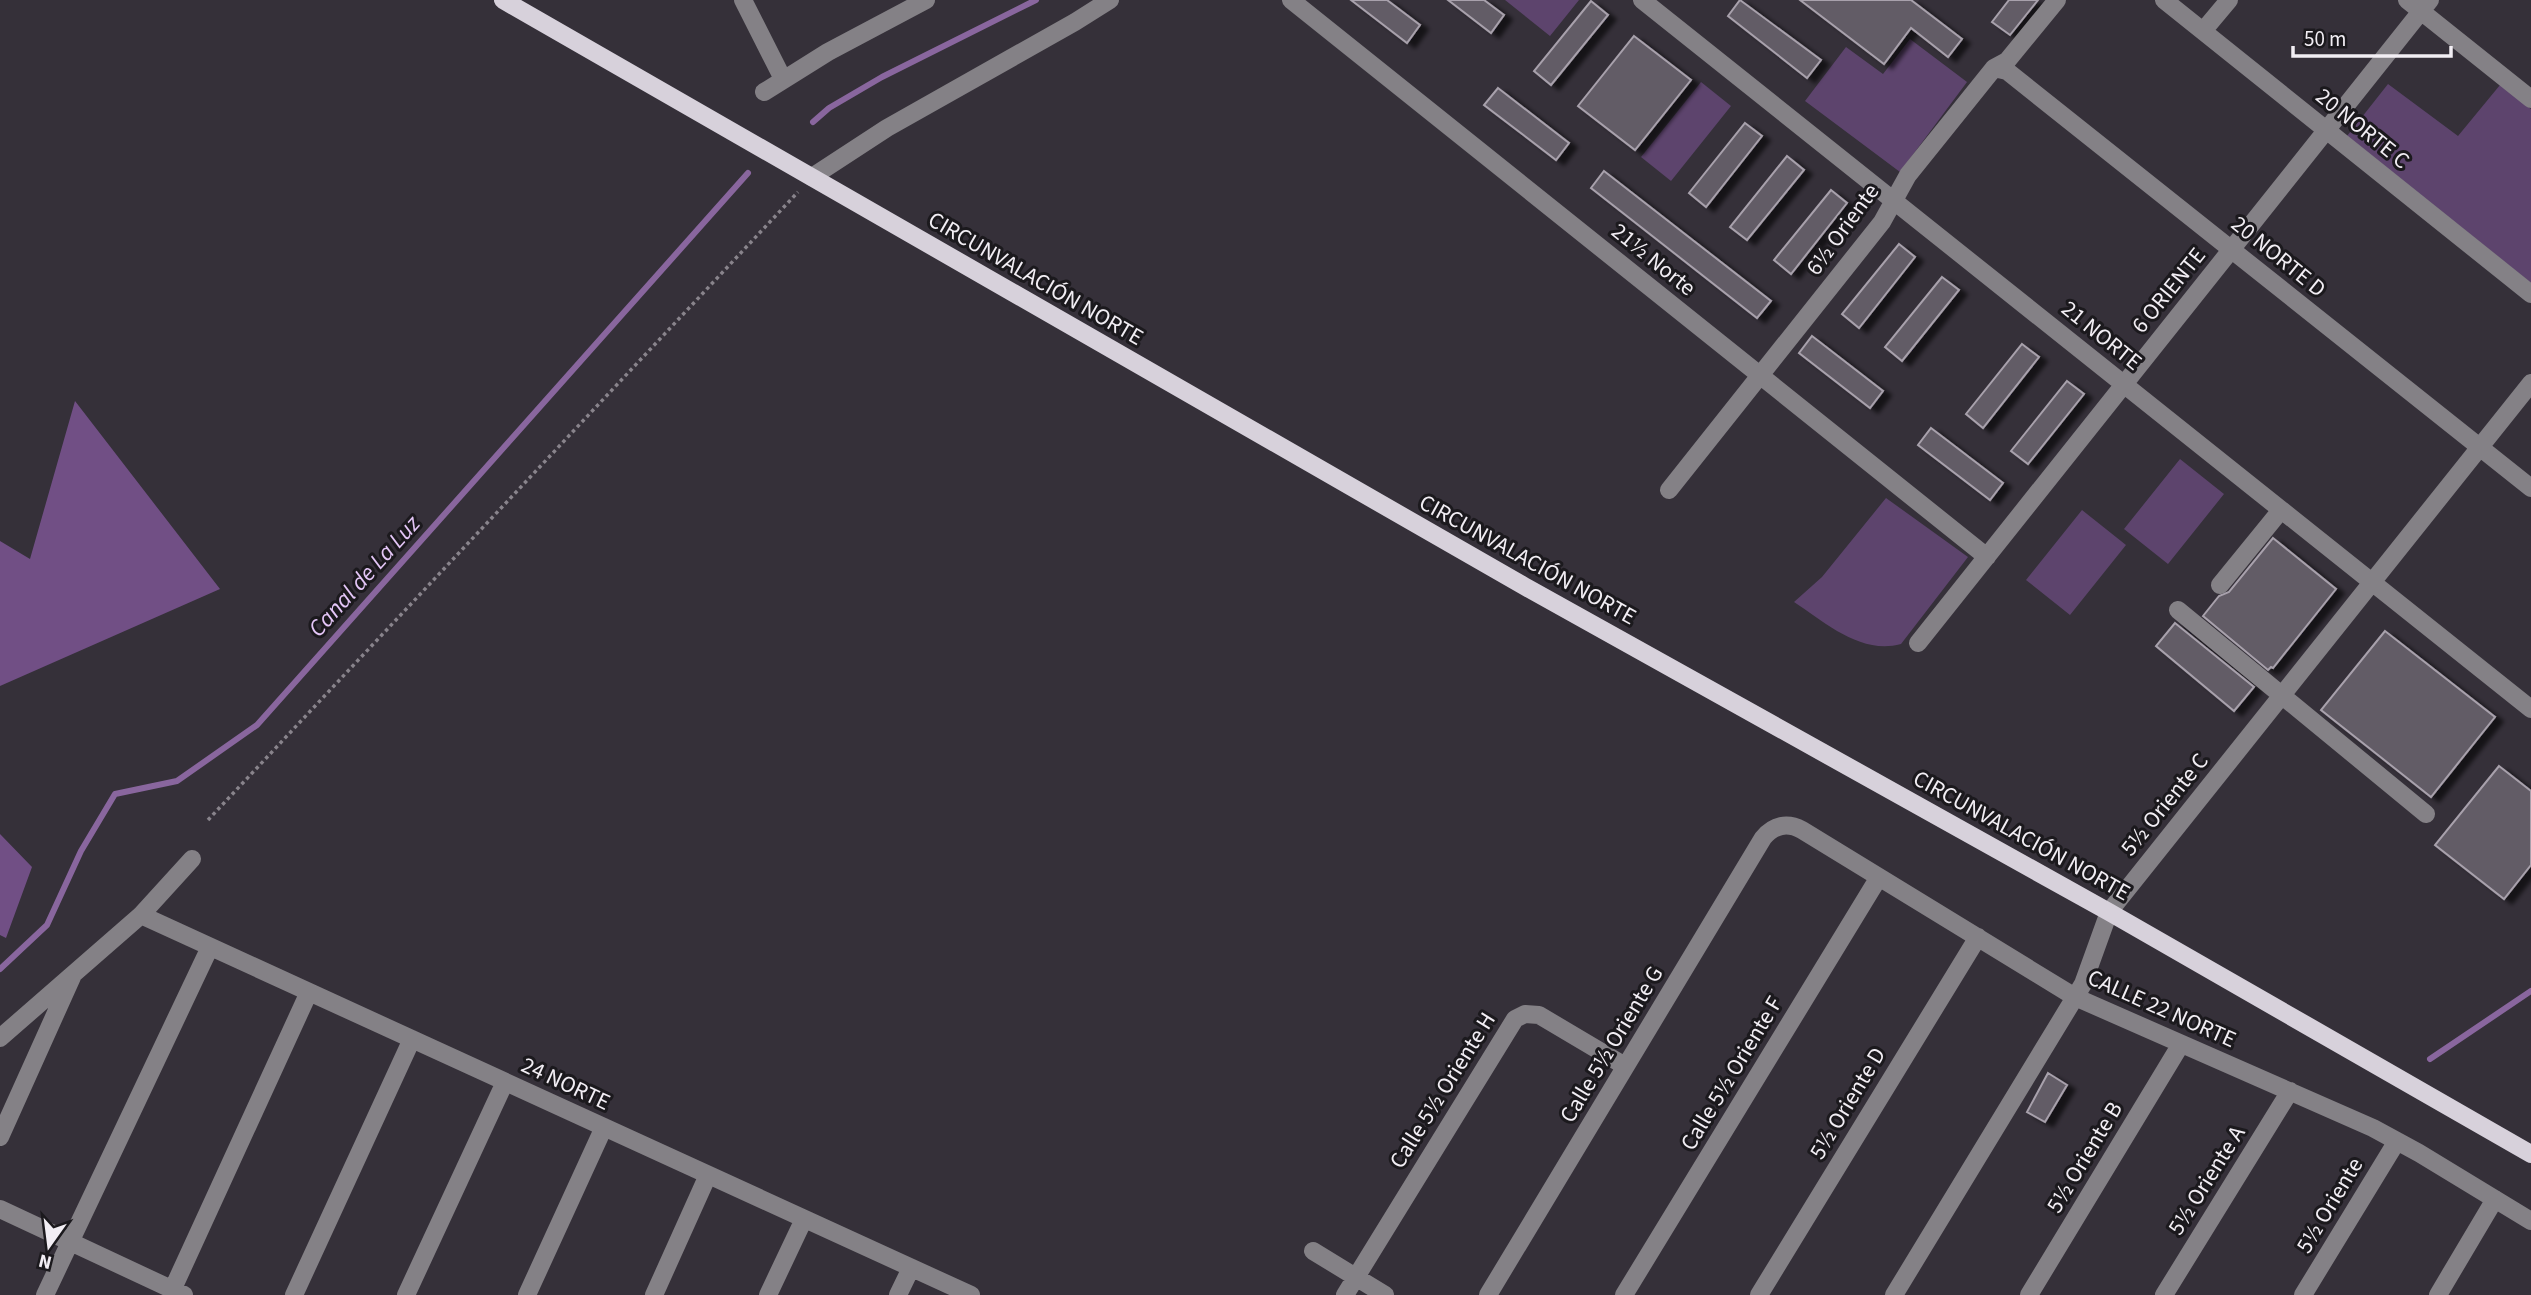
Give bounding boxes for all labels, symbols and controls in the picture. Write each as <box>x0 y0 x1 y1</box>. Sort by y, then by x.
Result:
scale bar <box>2293 14 2450 58</box>
text: 50 m <box>2304 24 2346 54</box>
street label: 20 NORTE C <box>2309 80 2417 177</box>
street label: 6½ Oriente <box>1798 177 1887 282</box>
street label: CIRCUNVALACIÓN NORTE <box>922 203 1149 354</box>
street label: 20 NORTE D <box>2224 208 2333 305</box>
street label: 21½ Norte <box>1604 215 1703 304</box>
street label: 6 ORIENTE <box>2124 240 2213 340</box>
street label: 21 NORTE <box>2054 293 2149 378</box>
street label: CIRCUNVALACIÓN NORTE <box>1413 486 1642 633</box>
water label: Canal de La Luz <box>300 507 429 645</box>
street label: 5½ Oriente C <box>2113 746 2216 863</box>
street label: CIRCUNVALACIÓN NORTE <box>1907 762 2136 909</box>
street label: Calle 5½ Oriente G <box>1552 960 1671 1129</box>
street label: CALLE 22 NORTE <box>2082 961 2241 1056</box>
street label: Calle 5½ Oriente F <box>1672 990 1791 1157</box>
street label: Calle 5½ Oriente H <box>1381 1006 1504 1175</box>
street label: 5½ Oriente D <box>1801 1041 1894 1165</box>
street label: 24 NORTE <box>516 1048 616 1118</box>
street label: 5½ Oriente B <box>2038 1095 2131 1219</box>
street label: 5½ Oriente A <box>2160 1119 2253 1241</box>
street label: 5½ Oriente <box>2288 1151 2371 1259</box>
north arrow <box>14 1211 84 1281</box>
text: N <box>36 1246 55 1276</box>

